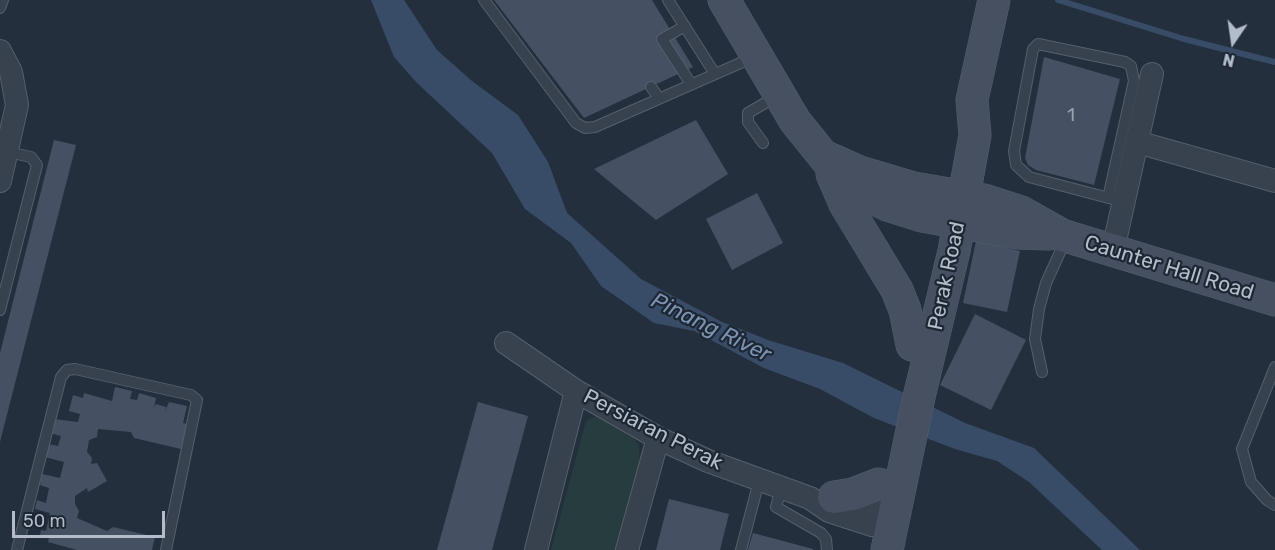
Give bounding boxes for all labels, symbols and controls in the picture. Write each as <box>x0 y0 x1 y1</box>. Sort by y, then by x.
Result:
north arrow <box>1203 12 1263 72</box>
text: N <box>1221 49 1237 71</box>
house number: 1 <box>1067 105 1075 127</box>
street label: Perak Road <box>923 219 971 333</box>
street label: Caunter Hall Road <box>1081 230 1257 306</box>
water label: Pinang River <box>647 288 775 368</box>
street label: Persiaran Perak <box>579 384 727 476</box>
scale bar <box>15 499 168 537</box>
text: 50 m <box>23 510 66 532</box>

